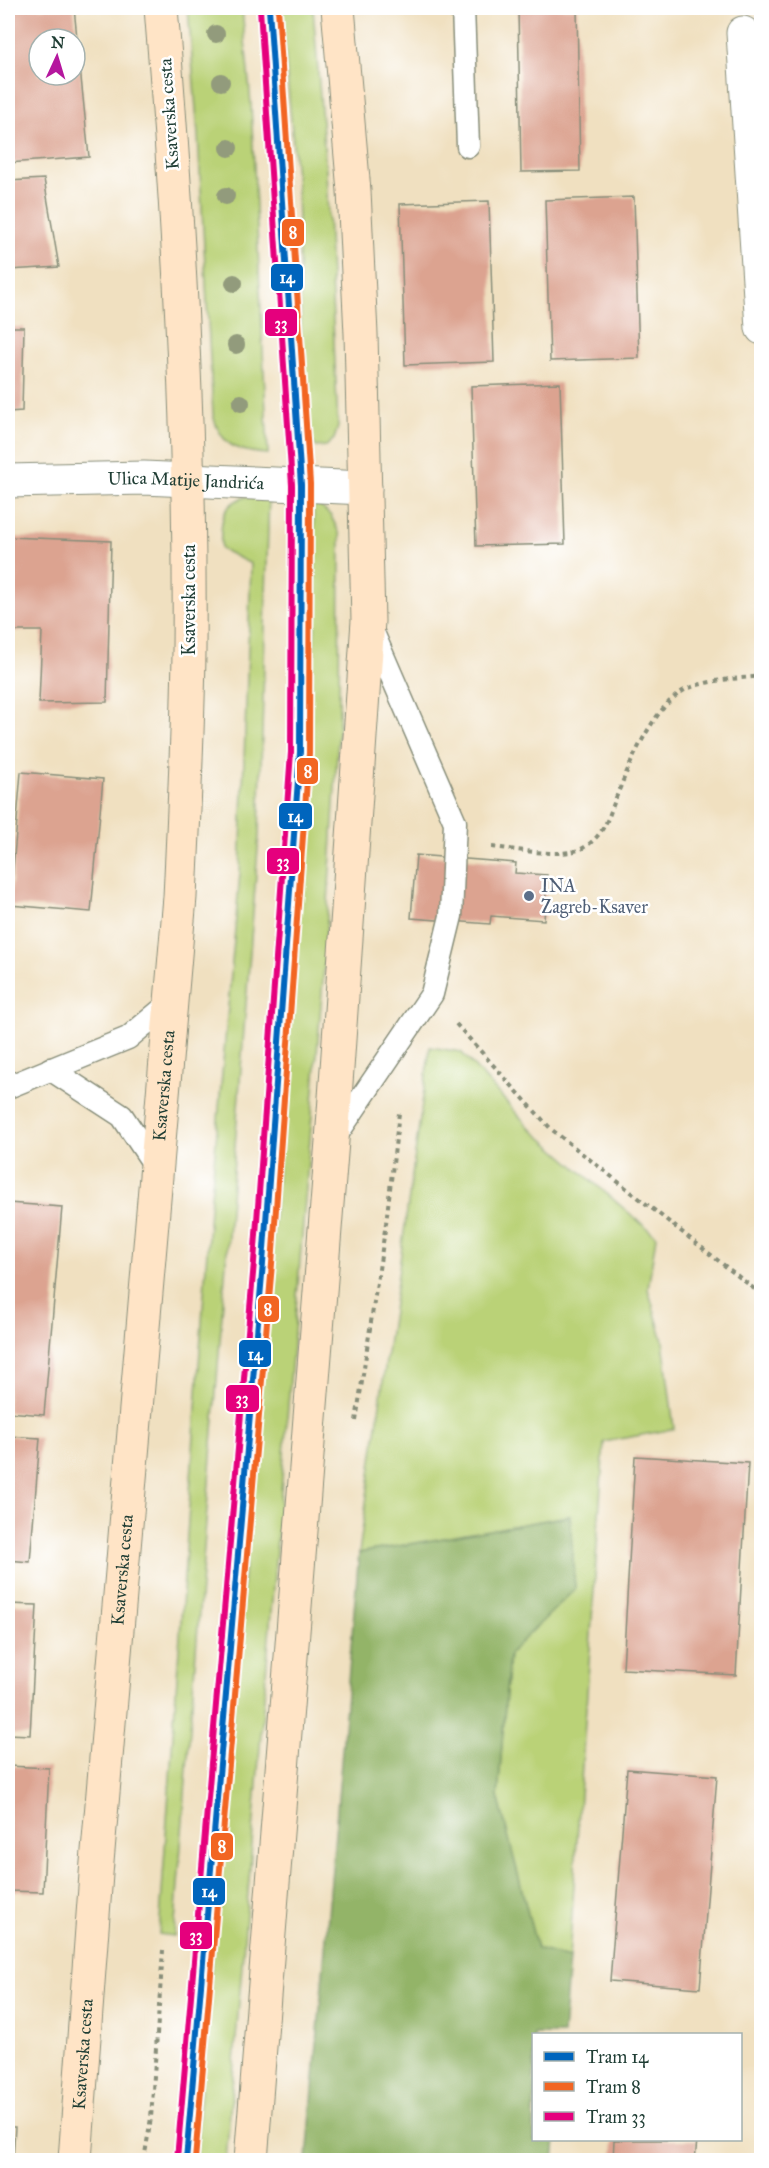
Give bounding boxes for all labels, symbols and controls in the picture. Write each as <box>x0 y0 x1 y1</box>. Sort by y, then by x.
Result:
north arrow <box>27 27 87 87</box>
text: N <box>51 33 66 53</box>
street label: Ksaverska cesta <box>154 57 184 170</box>
line badge: 8 <box>281 218 305 247</box>
text: 8 <box>289 223 297 242</box>
line badge: 14 <box>270 263 304 292</box>
text: 14 <box>279 268 296 288</box>
line badge: 33 <box>264 308 298 337</box>
text: 33 <box>275 314 287 334</box>
street label: Ulica Matije Jandrića <box>108 467 265 494</box>
street label: Ksaverska cesta <box>178 544 200 656</box>
line badge: 8 <box>296 757 319 785</box>
text: 8 <box>304 762 312 781</box>
line badge: 14 <box>278 802 313 830</box>
text: 14 <box>287 807 304 827</box>
line badge: 33 <box>266 847 300 875</box>
text: 33 <box>277 852 289 872</box>
place label: INA Zagreb-Ksaver <box>541 875 648 919</box>
marker: INA Zagreb-Ksaver <box>522 889 536 903</box>
street label: Ksaverska cesta <box>148 1029 180 1142</box>
line badge: 8 <box>257 1295 280 1323</box>
text: 8 <box>264 1300 272 1319</box>
line badge: 14 <box>238 1339 272 1368</box>
text: 14 <box>247 1345 264 1365</box>
line badge: 33 <box>225 1384 260 1413</box>
text: 33 <box>236 1389 248 1409</box>
street label: Ksaverska cesta <box>106 1513 138 1626</box>
line badge: 8 <box>210 1832 234 1861</box>
text: 8 <box>218 1837 226 1856</box>
line badge: 14 <box>192 1877 226 1906</box>
text: 14 <box>201 1882 218 1902</box>
line badge: 33 <box>179 1921 213 1950</box>
text: 33 <box>190 1926 202 1946</box>
street label: Ksaverska cesta <box>68 1997 98 2111</box>
legend <box>532 2033 742 2141</box>
text: Tram 14 <box>586 2046 649 2068</box>
text: Tram 8 <box>586 2076 641 2098</box>
text: Tram 33 <box>586 2106 646 2128</box>

